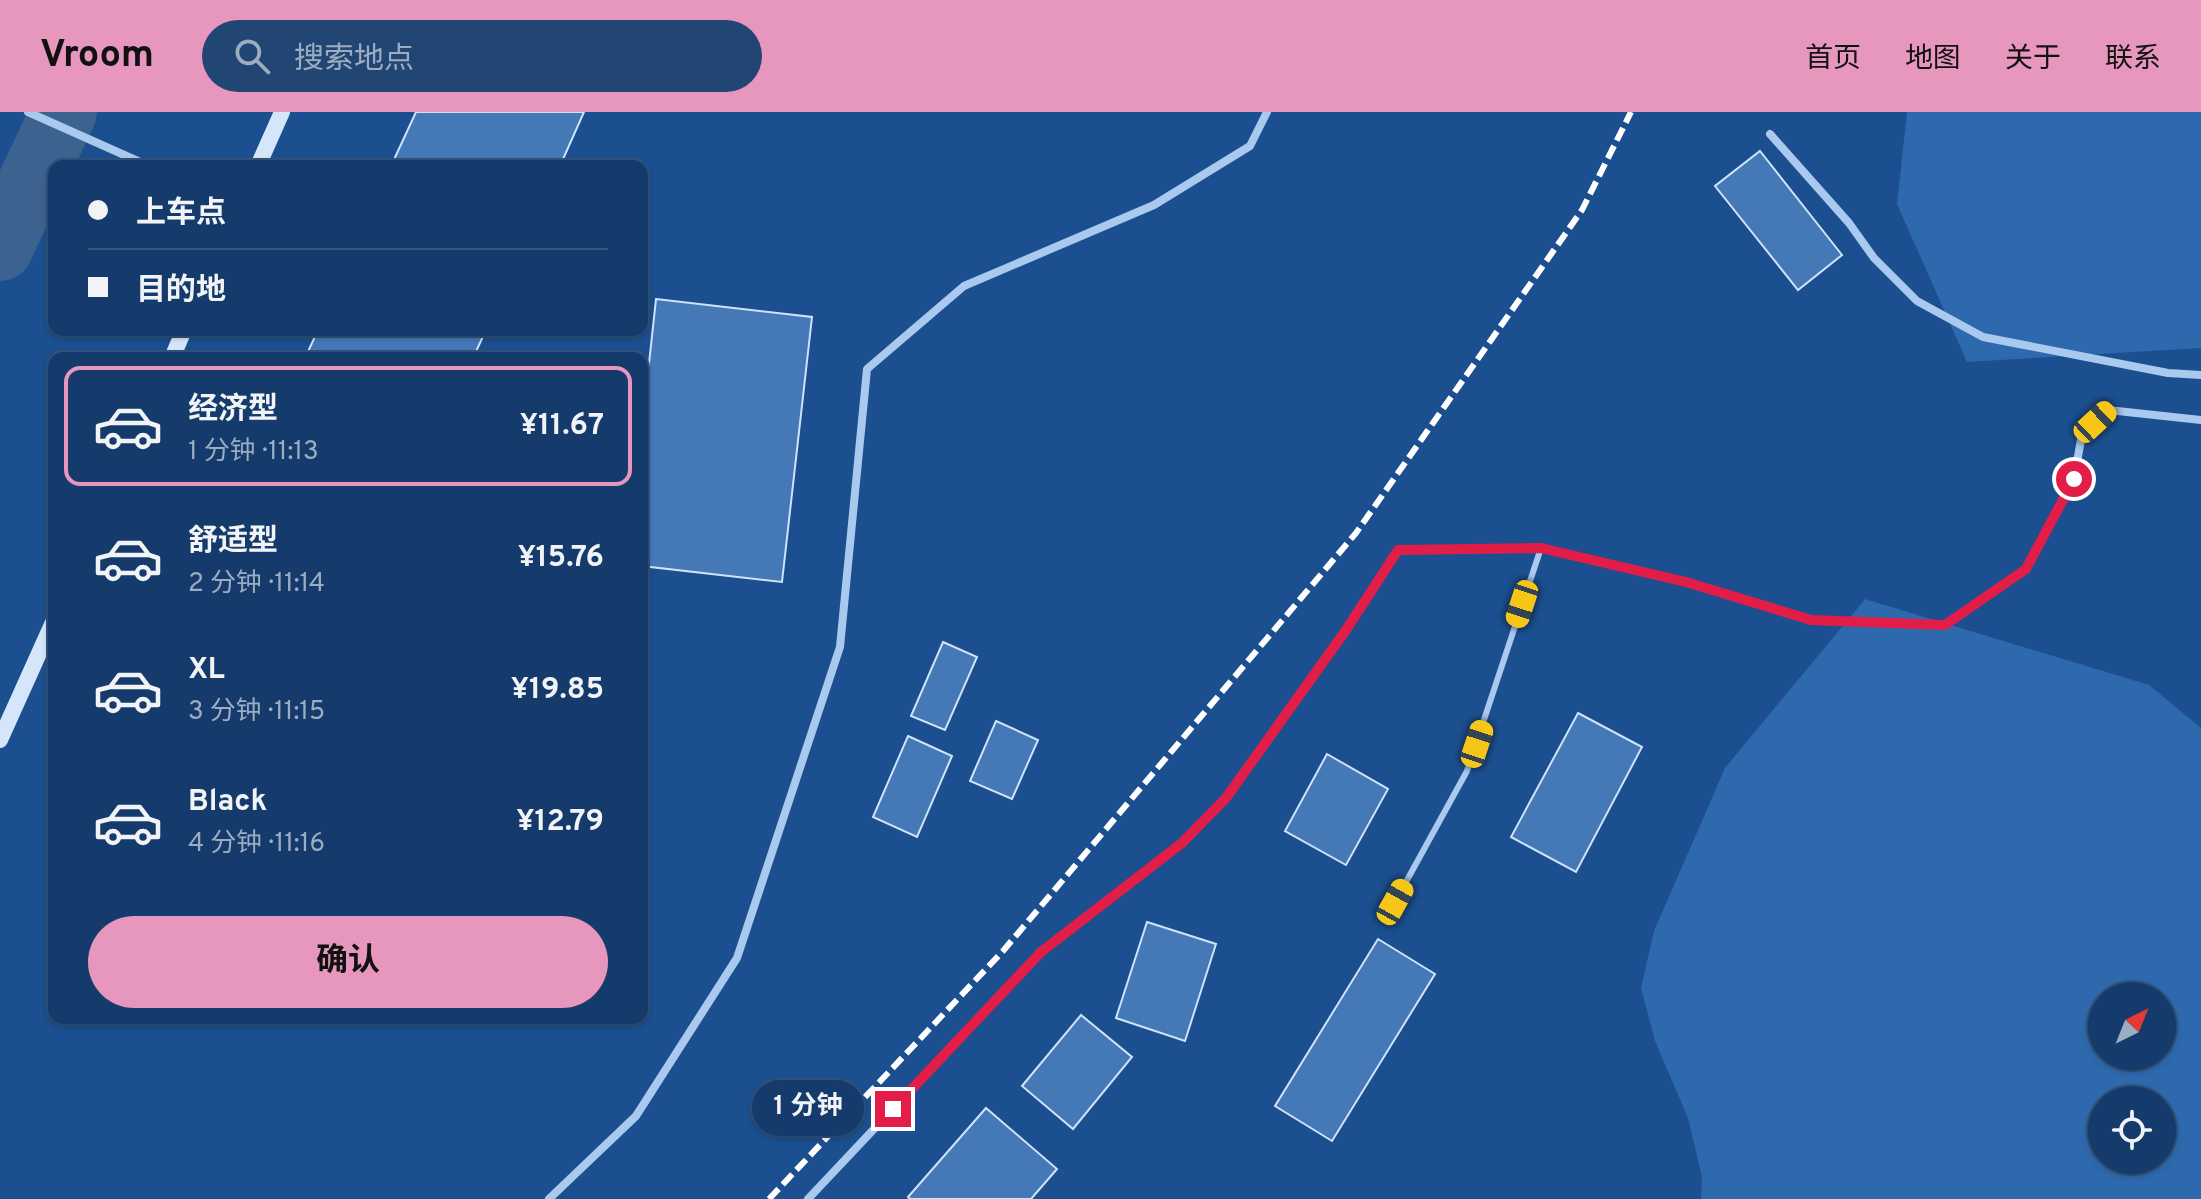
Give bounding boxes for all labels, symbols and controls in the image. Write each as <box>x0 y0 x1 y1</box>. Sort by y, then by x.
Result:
search box <box>202 20 762 92</box>
text: Vroom <box>40 32 154 81</box>
icon: search <box>230 34 274 78</box>
text: 搜索地点 <box>294 42 414 79</box>
text: 首页 <box>1805 42 1861 78</box>
text: 地图 <box>1905 42 1961 78</box>
text: 关于 <box>2005 42 2061 78</box>
text: 联系 <box>2105 42 2161 78</box>
text: 上车点 <box>136 196 226 233</box>
text: 目的地 <box>136 273 226 310</box>
icon: car <box>92 390 164 462</box>
text: 经济型 <box>188 392 278 429</box>
car <box>2069 397 2121 447</box>
text: ¥11.67 <box>520 408 604 445</box>
text: 1 分钟 · 11:13 <box>188 436 319 469</box>
route start <box>2056 461 2092 497</box>
icon: car <box>92 522 164 594</box>
text: 舒适型 <box>188 524 278 561</box>
text: ¥15.76 <box>518 540 604 577</box>
text: 2 分钟 · 11:14 <box>188 568 325 601</box>
car <box>1503 577 1541 631</box>
text: XL <box>188 652 225 689</box>
icon: car <box>92 654 164 726</box>
text: ¥19.85 <box>511 672 604 709</box>
text: 3 分钟 · 11:15 <box>188 696 325 729</box>
car <box>1458 717 1496 771</box>
text: Black <box>188 784 267 821</box>
icon: car <box>92 786 164 858</box>
text: ¥12.79 <box>516 804 604 841</box>
text: 4 分钟 · 11:16 <box>188 828 325 861</box>
car <box>1373 875 1417 929</box>
button: 确认 <box>88 916 608 1008</box>
north arrow <box>2088 982 2176 1070</box>
map controls <box>2088 982 2176 1174</box>
callout: 1 分钟 <box>753 1081 865 1137</box>
button: locate <box>2088 1086 2176 1174</box>
text: 1 分钟 <box>774 1091 842 1124</box>
route end <box>875 1091 911 1127</box>

